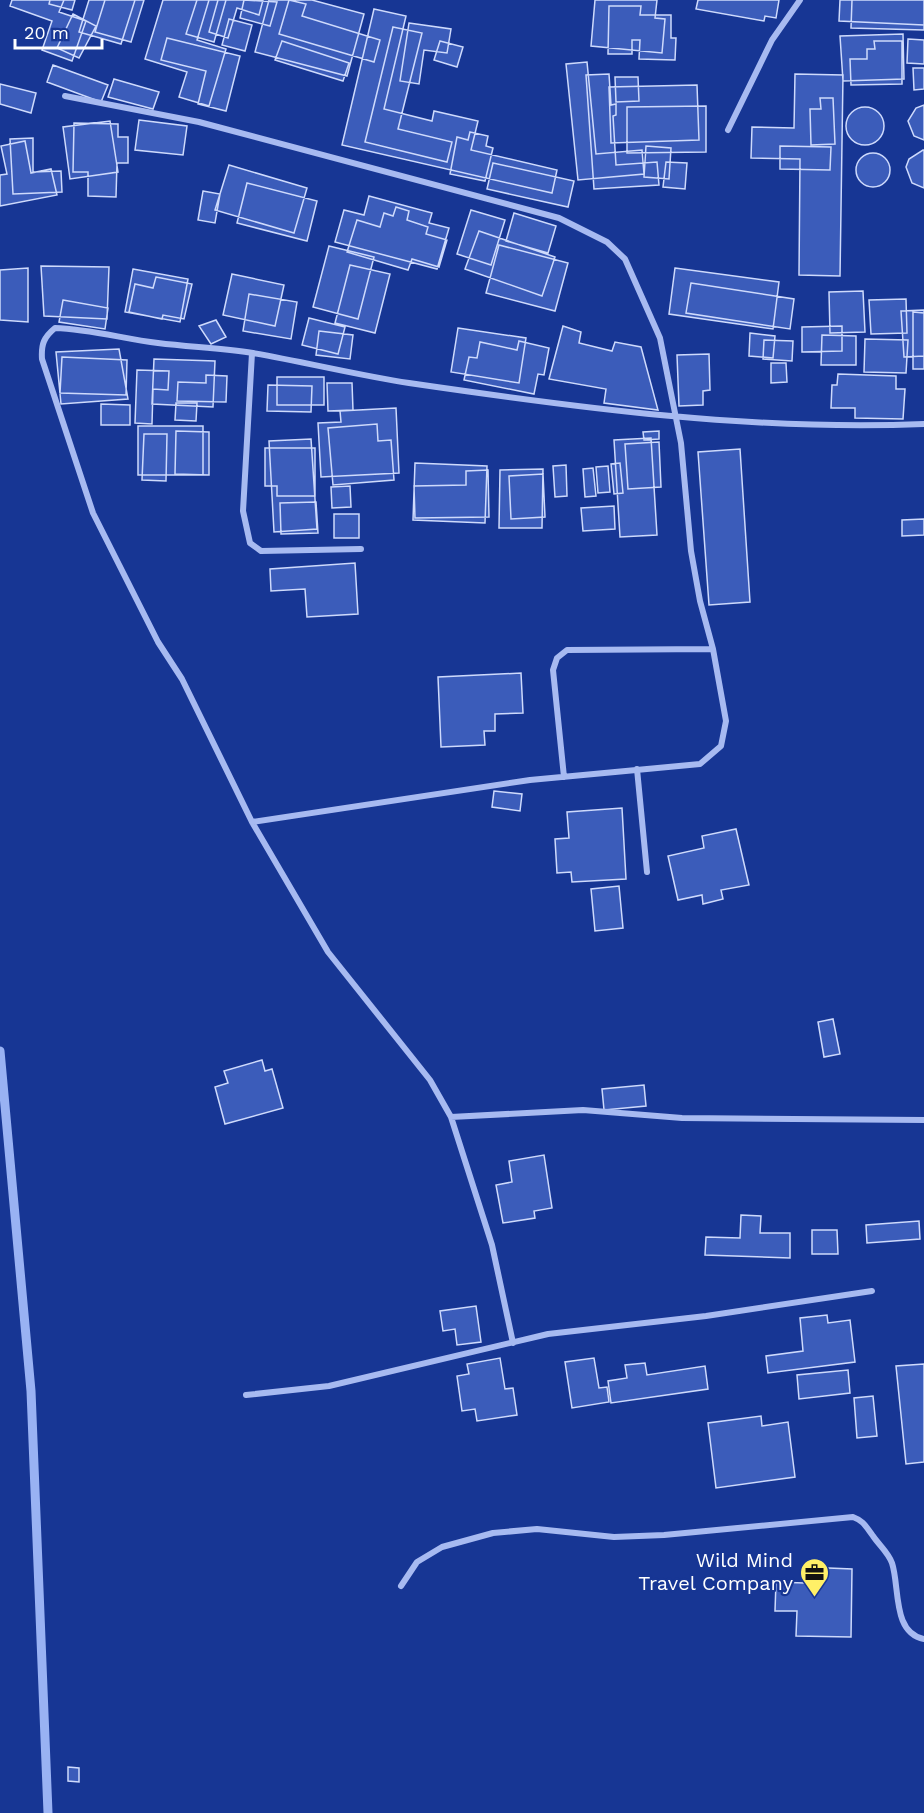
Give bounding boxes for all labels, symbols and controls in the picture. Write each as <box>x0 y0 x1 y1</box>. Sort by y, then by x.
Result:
scale bar <box>15 12 102 50</box>
text: 20 m <box>24 22 69 43</box>
place label: Wild Mind Travel Company <box>638 1548 794 1595</box>
office icon: Wild Mind Travel Company <box>798 1556 830 1598</box>

